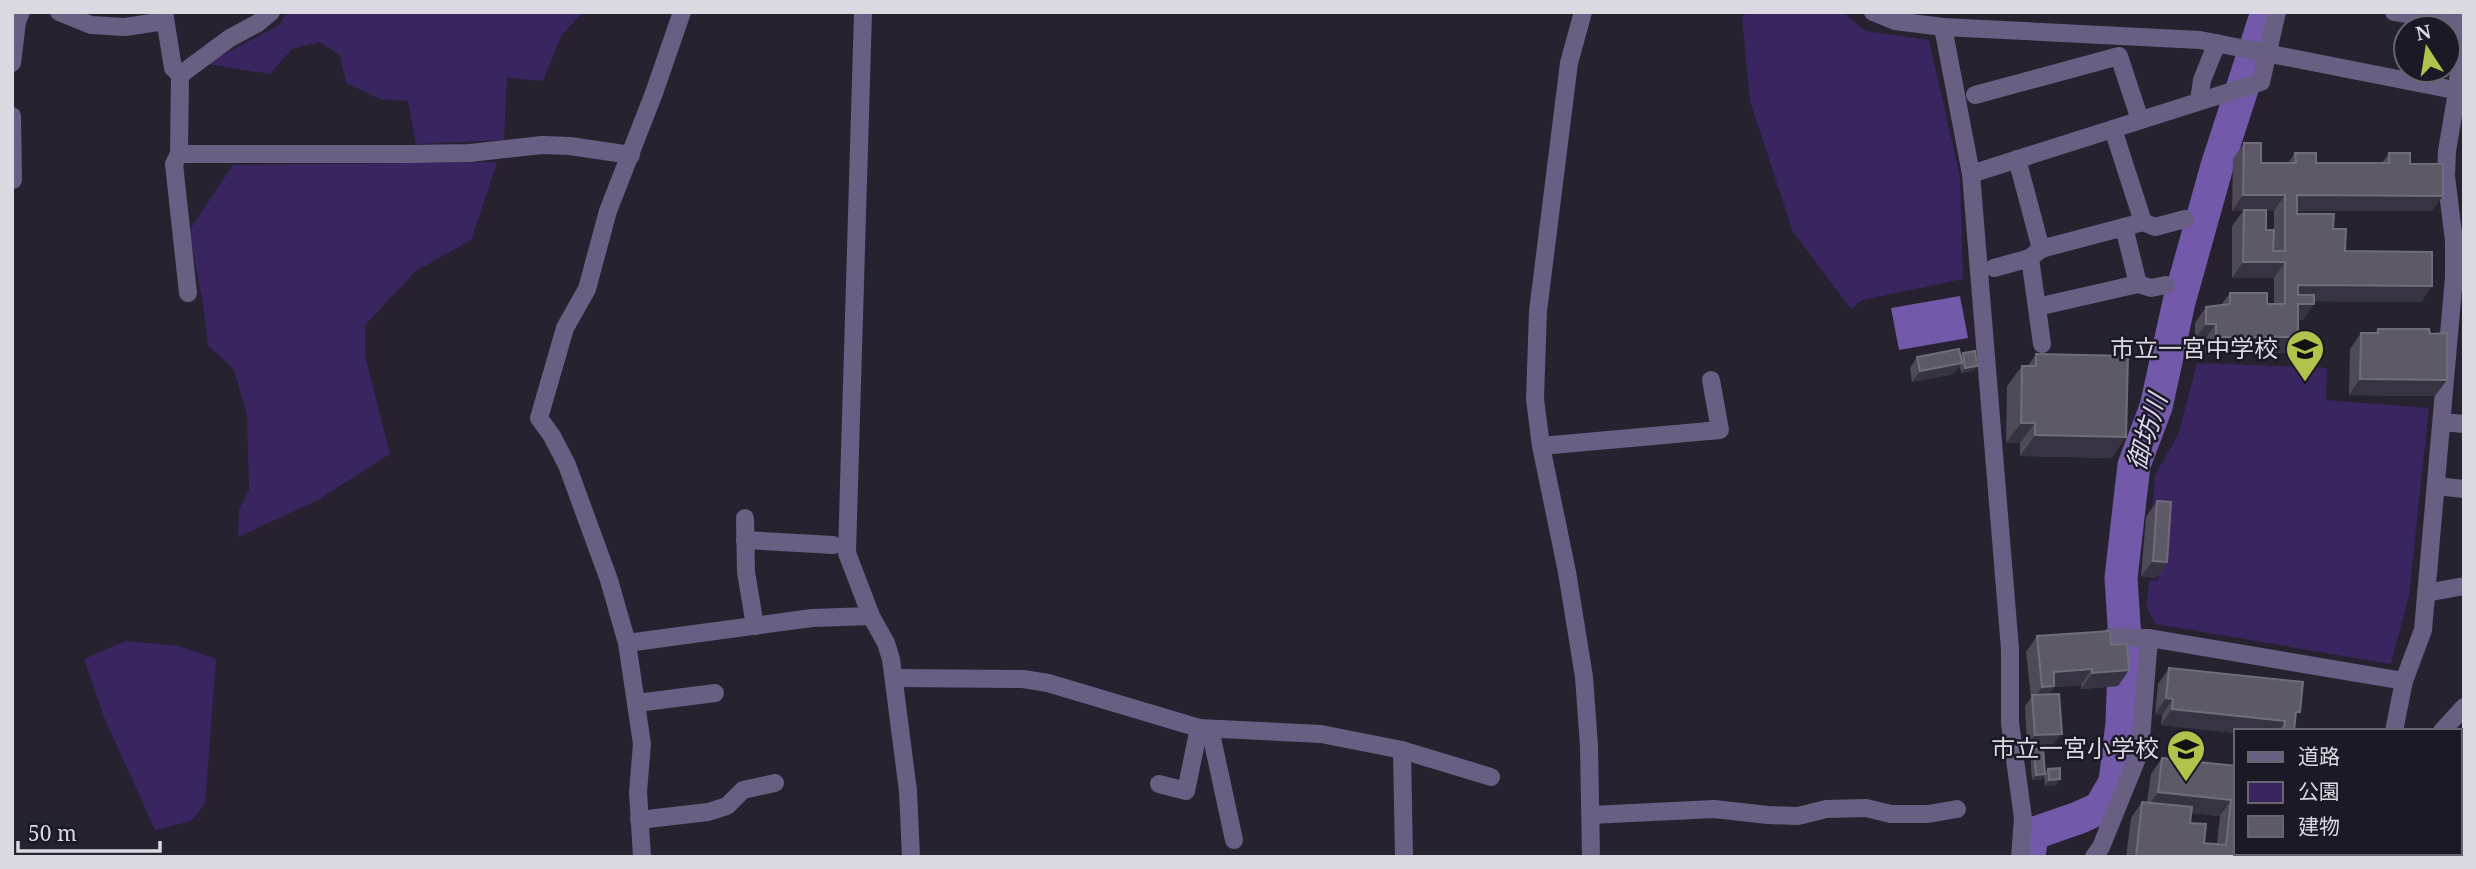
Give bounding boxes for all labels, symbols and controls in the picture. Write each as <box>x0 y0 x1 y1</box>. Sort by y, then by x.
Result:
north arrow <box>2392 14 2462 84</box>
text: N <box>2413 18 2434 47</box>
school or university icon: 市立一宮中学校 <box>2284 328 2326 383</box>
place label: 市立一宮中学校 <box>2110 331 2278 364</box>
water label: 御坊川 <box>2117 386 2176 474</box>
school or university icon: 市立一宮小学校 <box>2165 728 2207 783</box>
legend <box>2234 729 2462 855</box>
place label: 市立一宮小学校 <box>1991 731 2159 764</box>
text: 道路 <box>2298 742 2340 770</box>
text: 公園 <box>2298 777 2340 805</box>
scale bar <box>18 810 159 854</box>
text: 建物 <box>2298 812 2340 840</box>
text: 50 m <box>28 819 77 847</box>

